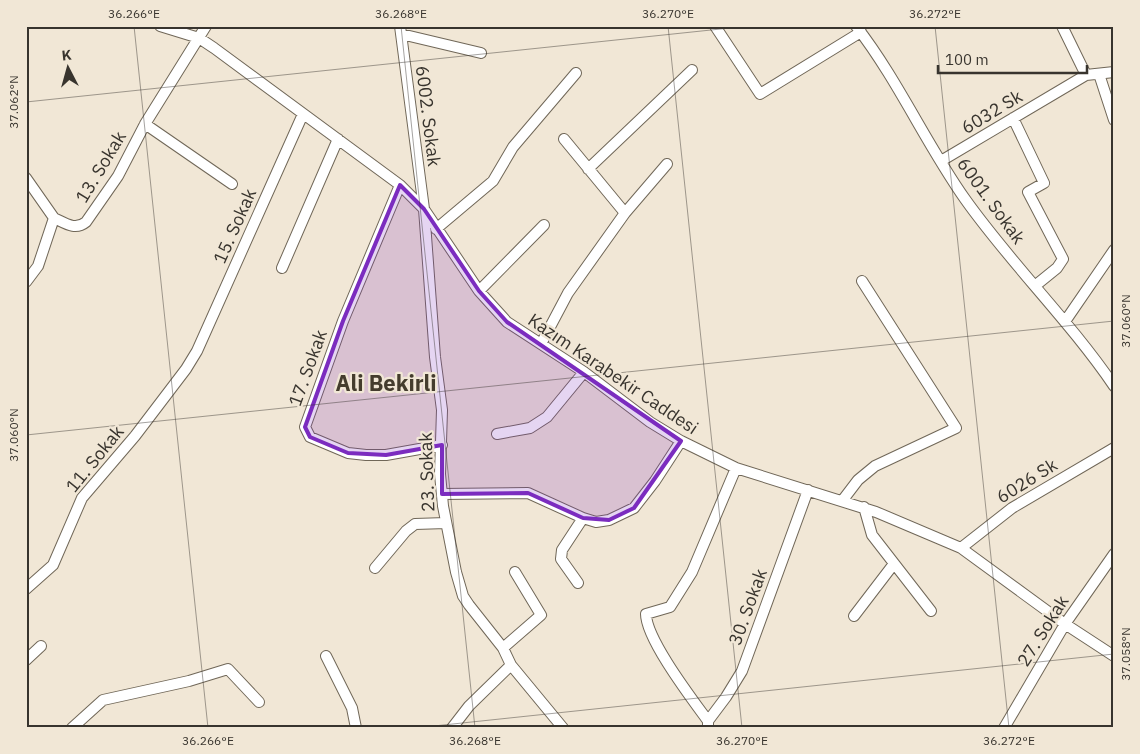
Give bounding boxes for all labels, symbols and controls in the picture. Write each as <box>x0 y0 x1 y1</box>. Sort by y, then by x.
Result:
text: 36.266°E <box>108 6 160 21</box>
text: 36.268°E <box>375 6 427 21</box>
text: 36.270°E <box>642 6 694 21</box>
text: 36.272°E <box>909 6 961 21</box>
north arrow <box>42 42 92 92</box>
scale bar <box>938 42 1086 74</box>
text: K <box>61 46 73 65</box>
text: 100 m <box>945 50 989 69</box>
street label: 6002. Sokak <box>411 64 446 168</box>
text: 37.062°N <box>6 75 21 129</box>
street label: 6032 Sk <box>957 84 1027 139</box>
street label: 13. Sokak <box>70 126 131 207</box>
street label: 6001. Sokak <box>952 153 1031 249</box>
street label: 15. Sokak <box>208 184 261 267</box>
text: 37.060°N <box>1118 294 1133 348</box>
street label: Kazım Karabekir Caddesi <box>524 308 703 439</box>
street label: 17. Sokak <box>283 326 332 409</box>
district label: Ali Bekirli <box>335 368 437 397</box>
text: 37.060°N <box>6 408 21 462</box>
street label: 11. Sokak <box>61 420 129 497</box>
street label: 23. Sokak <box>414 431 439 512</box>
street label: 6026 Sk <box>992 453 1062 508</box>
street label: 30. Sokak <box>723 565 772 648</box>
street label: 27. Sokak <box>1012 590 1074 671</box>
text: 37.058°N <box>1118 627 1133 681</box>
text: 36.266°E <box>182 733 234 748</box>
text: 36.268°E <box>449 733 501 748</box>
text: 36.270°E <box>716 733 768 748</box>
text: 36.272°E <box>983 733 1035 748</box>

